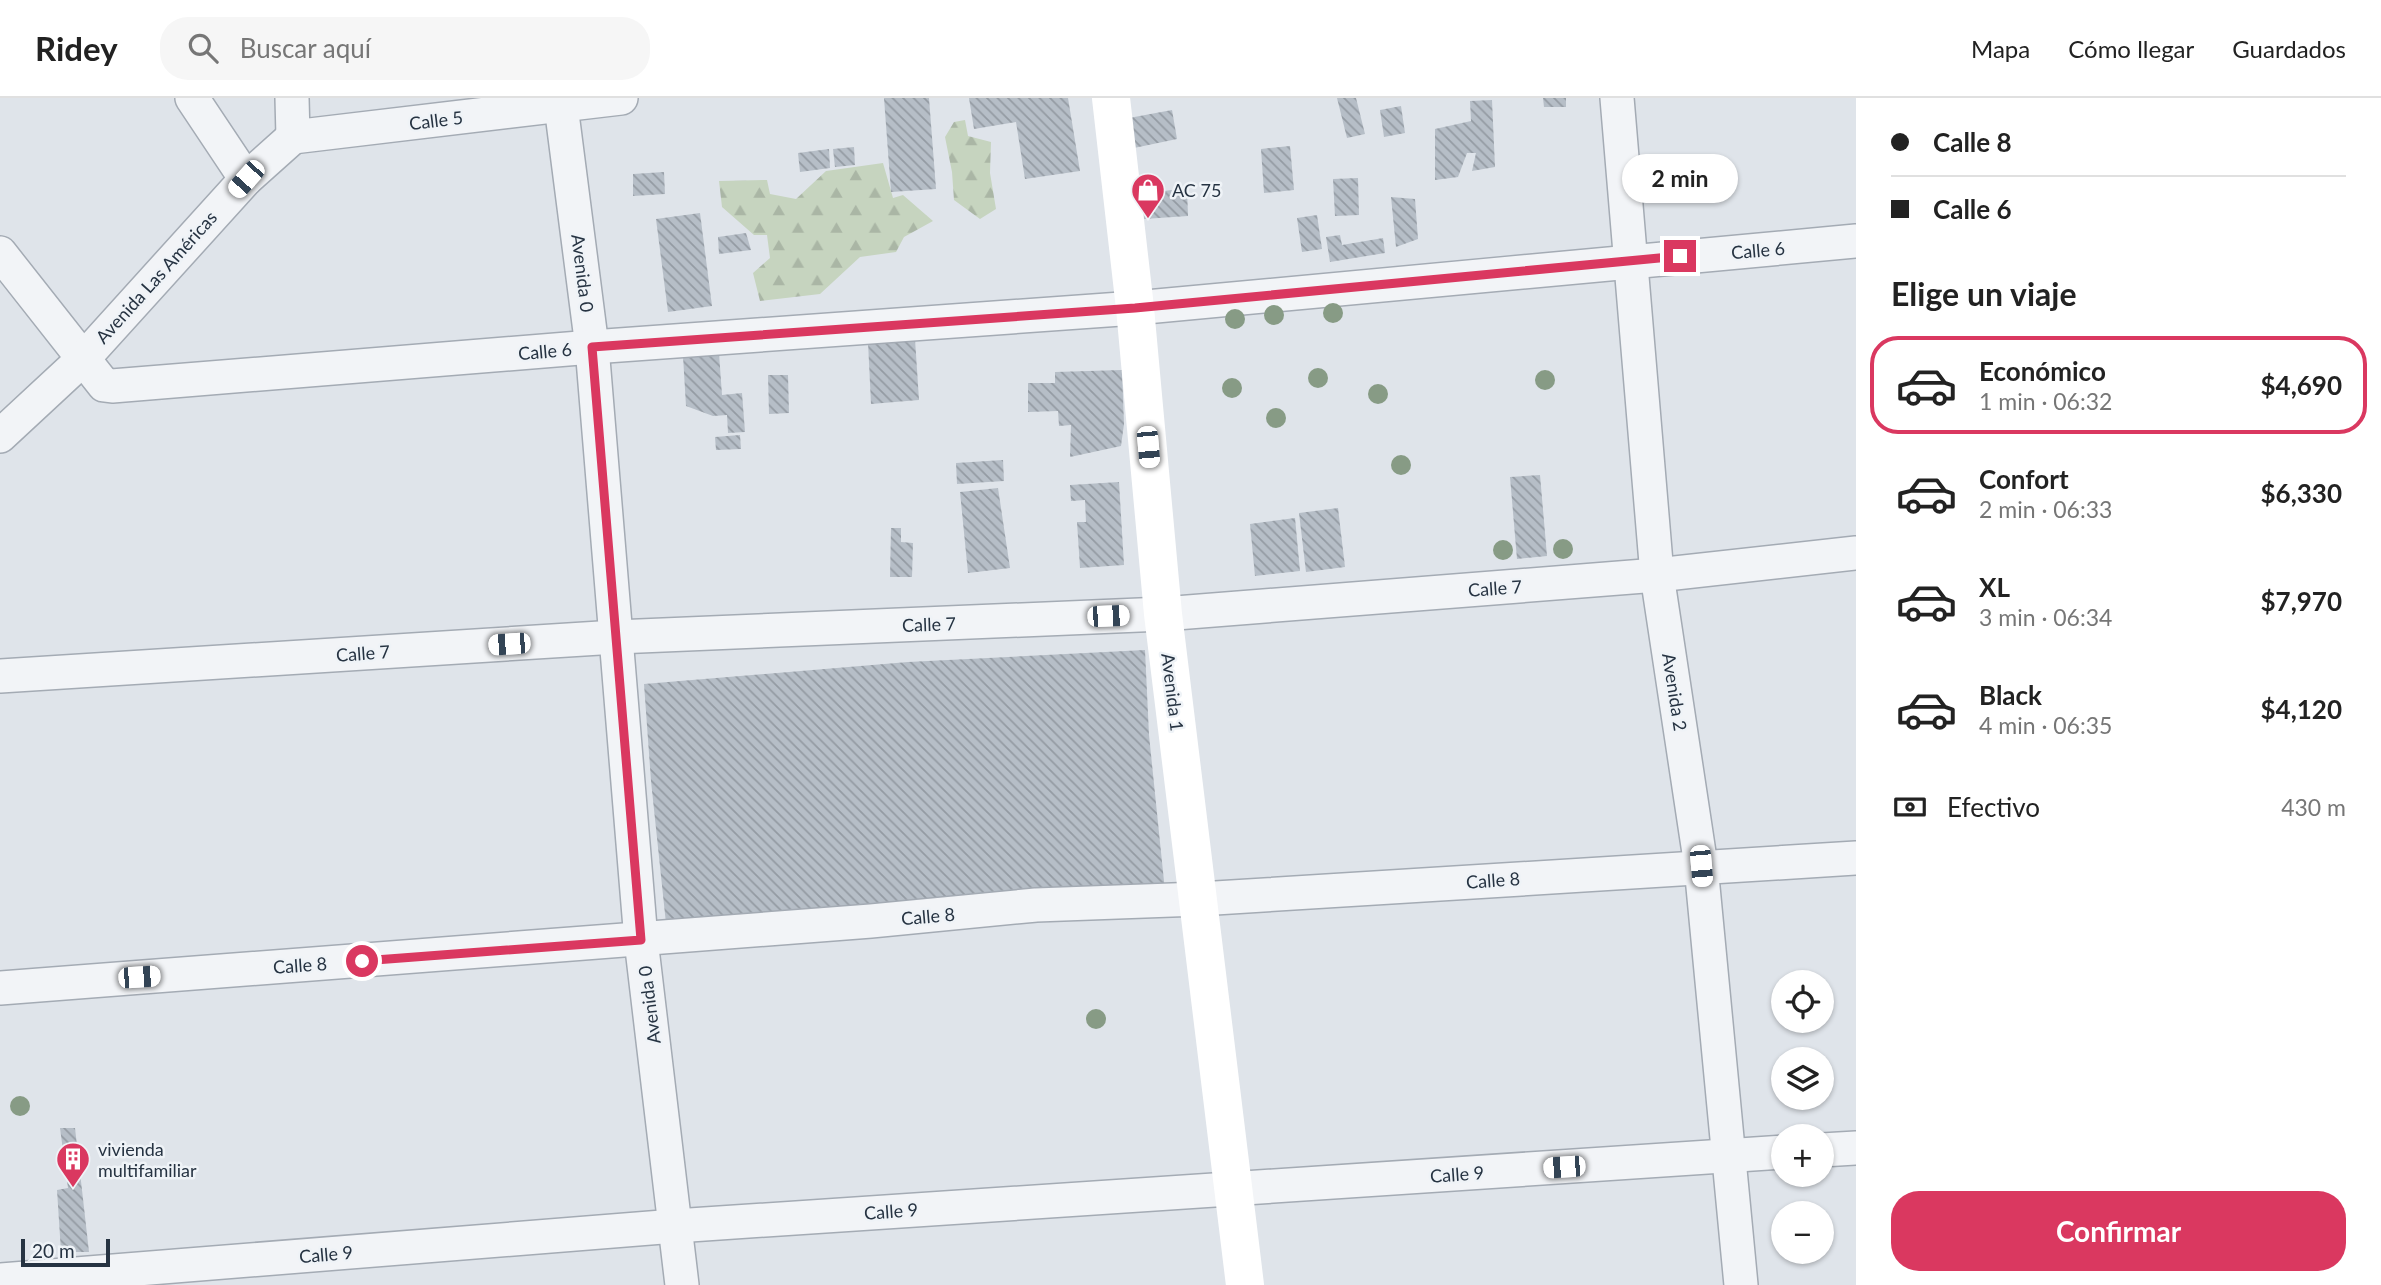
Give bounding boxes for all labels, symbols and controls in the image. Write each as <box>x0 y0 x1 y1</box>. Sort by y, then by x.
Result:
search box <box>160 17 650 80</box>
text: Ridey <box>35 28 118 68</box>
icon: search <box>184 29 222 67</box>
text: Buscar aquí <box>240 32 371 64</box>
text: Mapa <box>1971 34 2030 63</box>
text: Cómo llegar <box>2068 34 2194 63</box>
text: Guardados <box>2232 34 2346 63</box>
street label: Calle 5 <box>408 106 464 134</box>
text: Calle 8 <box>1933 126 2012 158</box>
callout: 2 min <box>1622 155 1738 204</box>
car <box>225 156 268 202</box>
text: 2 min <box>1651 164 1709 192</box>
shop icon: AC 75 <box>1129 171 1167 220</box>
place label: AC 75 <box>1172 179 1221 201</box>
text: Calle 6 <box>1933 193 2012 225</box>
street label: Avenida Las Américas <box>91 206 221 348</box>
street label: Avenida 0 <box>567 233 599 313</box>
street label: Calle 6 <box>1730 237 1786 263</box>
route end <box>1664 240 1696 272</box>
text: Elige un viaje <box>1891 274 2076 313</box>
street label: Calle 6 <box>517 338 573 364</box>
icon: car <box>1895 354 1958 417</box>
text: Económico <box>1979 355 2106 387</box>
text: $4,690 <box>2261 369 2342 401</box>
text: 1 min · 06:32 <box>1979 387 2112 415</box>
car <box>1136 425 1161 469</box>
icon: car <box>1895 462 1958 525</box>
text: Confort <box>1979 463 2069 495</box>
text: $6,330 <box>2261 477 2342 509</box>
text: 2 min · 06:33 <box>1979 495 2112 523</box>
icon: car <box>1895 570 1958 633</box>
text: XL <box>1979 571 2010 603</box>
street label: Calle 7 <box>1467 575 1523 601</box>
text: $7,970 <box>2261 585 2342 617</box>
text: 3 min · 06:34 <box>1979 603 2112 631</box>
car <box>1087 605 1130 627</box>
street label: Calle 7 <box>902 612 956 636</box>
car <box>488 632 531 656</box>
street label: Calle 7 <box>335 640 391 666</box>
street label: Avenida 1 <box>1157 652 1189 732</box>
street label: Avenida 2 <box>1658 652 1692 732</box>
icon: car <box>1895 678 1958 741</box>
text: Black <box>1979 679 2042 711</box>
text: $4,120 <box>2261 693 2342 725</box>
text: 4 min · 06:35 <box>1979 711 2112 739</box>
icon: cash <box>1891 788 1929 826</box>
text: Efectivo <box>1947 791 2040 823</box>
text: 430 m <box>2281 793 2346 821</box>
car <box>1689 844 1714 888</box>
street label: Calle 8 <box>1465 867 1521 893</box>
street label: Calle 8 <box>900 903 956 929</box>
route start <box>346 945 378 977</box>
street label: Calle 8 <box>272 952 328 978</box>
car <box>118 965 161 989</box>
street label: Avenida 0 <box>633 965 665 1045</box>
map controls <box>1771 970 1834 1264</box>
button: locate <box>1771 970 1834 1033</box>
button: layers <box>1771 1047 1834 1110</box>
button: + <box>1771 1124 1834 1187</box>
place label: vivienda multifamiliar <box>98 1138 197 1181</box>
building icon: vivienda multifamiliar <box>54 1140 92 1189</box>
car <box>1543 1155 1586 1179</box>
street label: Calle 9 <box>1429 1161 1485 1187</box>
button: Confirmar <box>1891 1191 2346 1271</box>
street label: Calle 9 <box>863 1198 919 1224</box>
button: − <box>1771 1201 1834 1264</box>
scale bar <box>21 1236 110 1268</box>
text: 20 m <box>32 1239 75 1262</box>
street label: Calle 9 <box>298 1241 354 1267</box>

